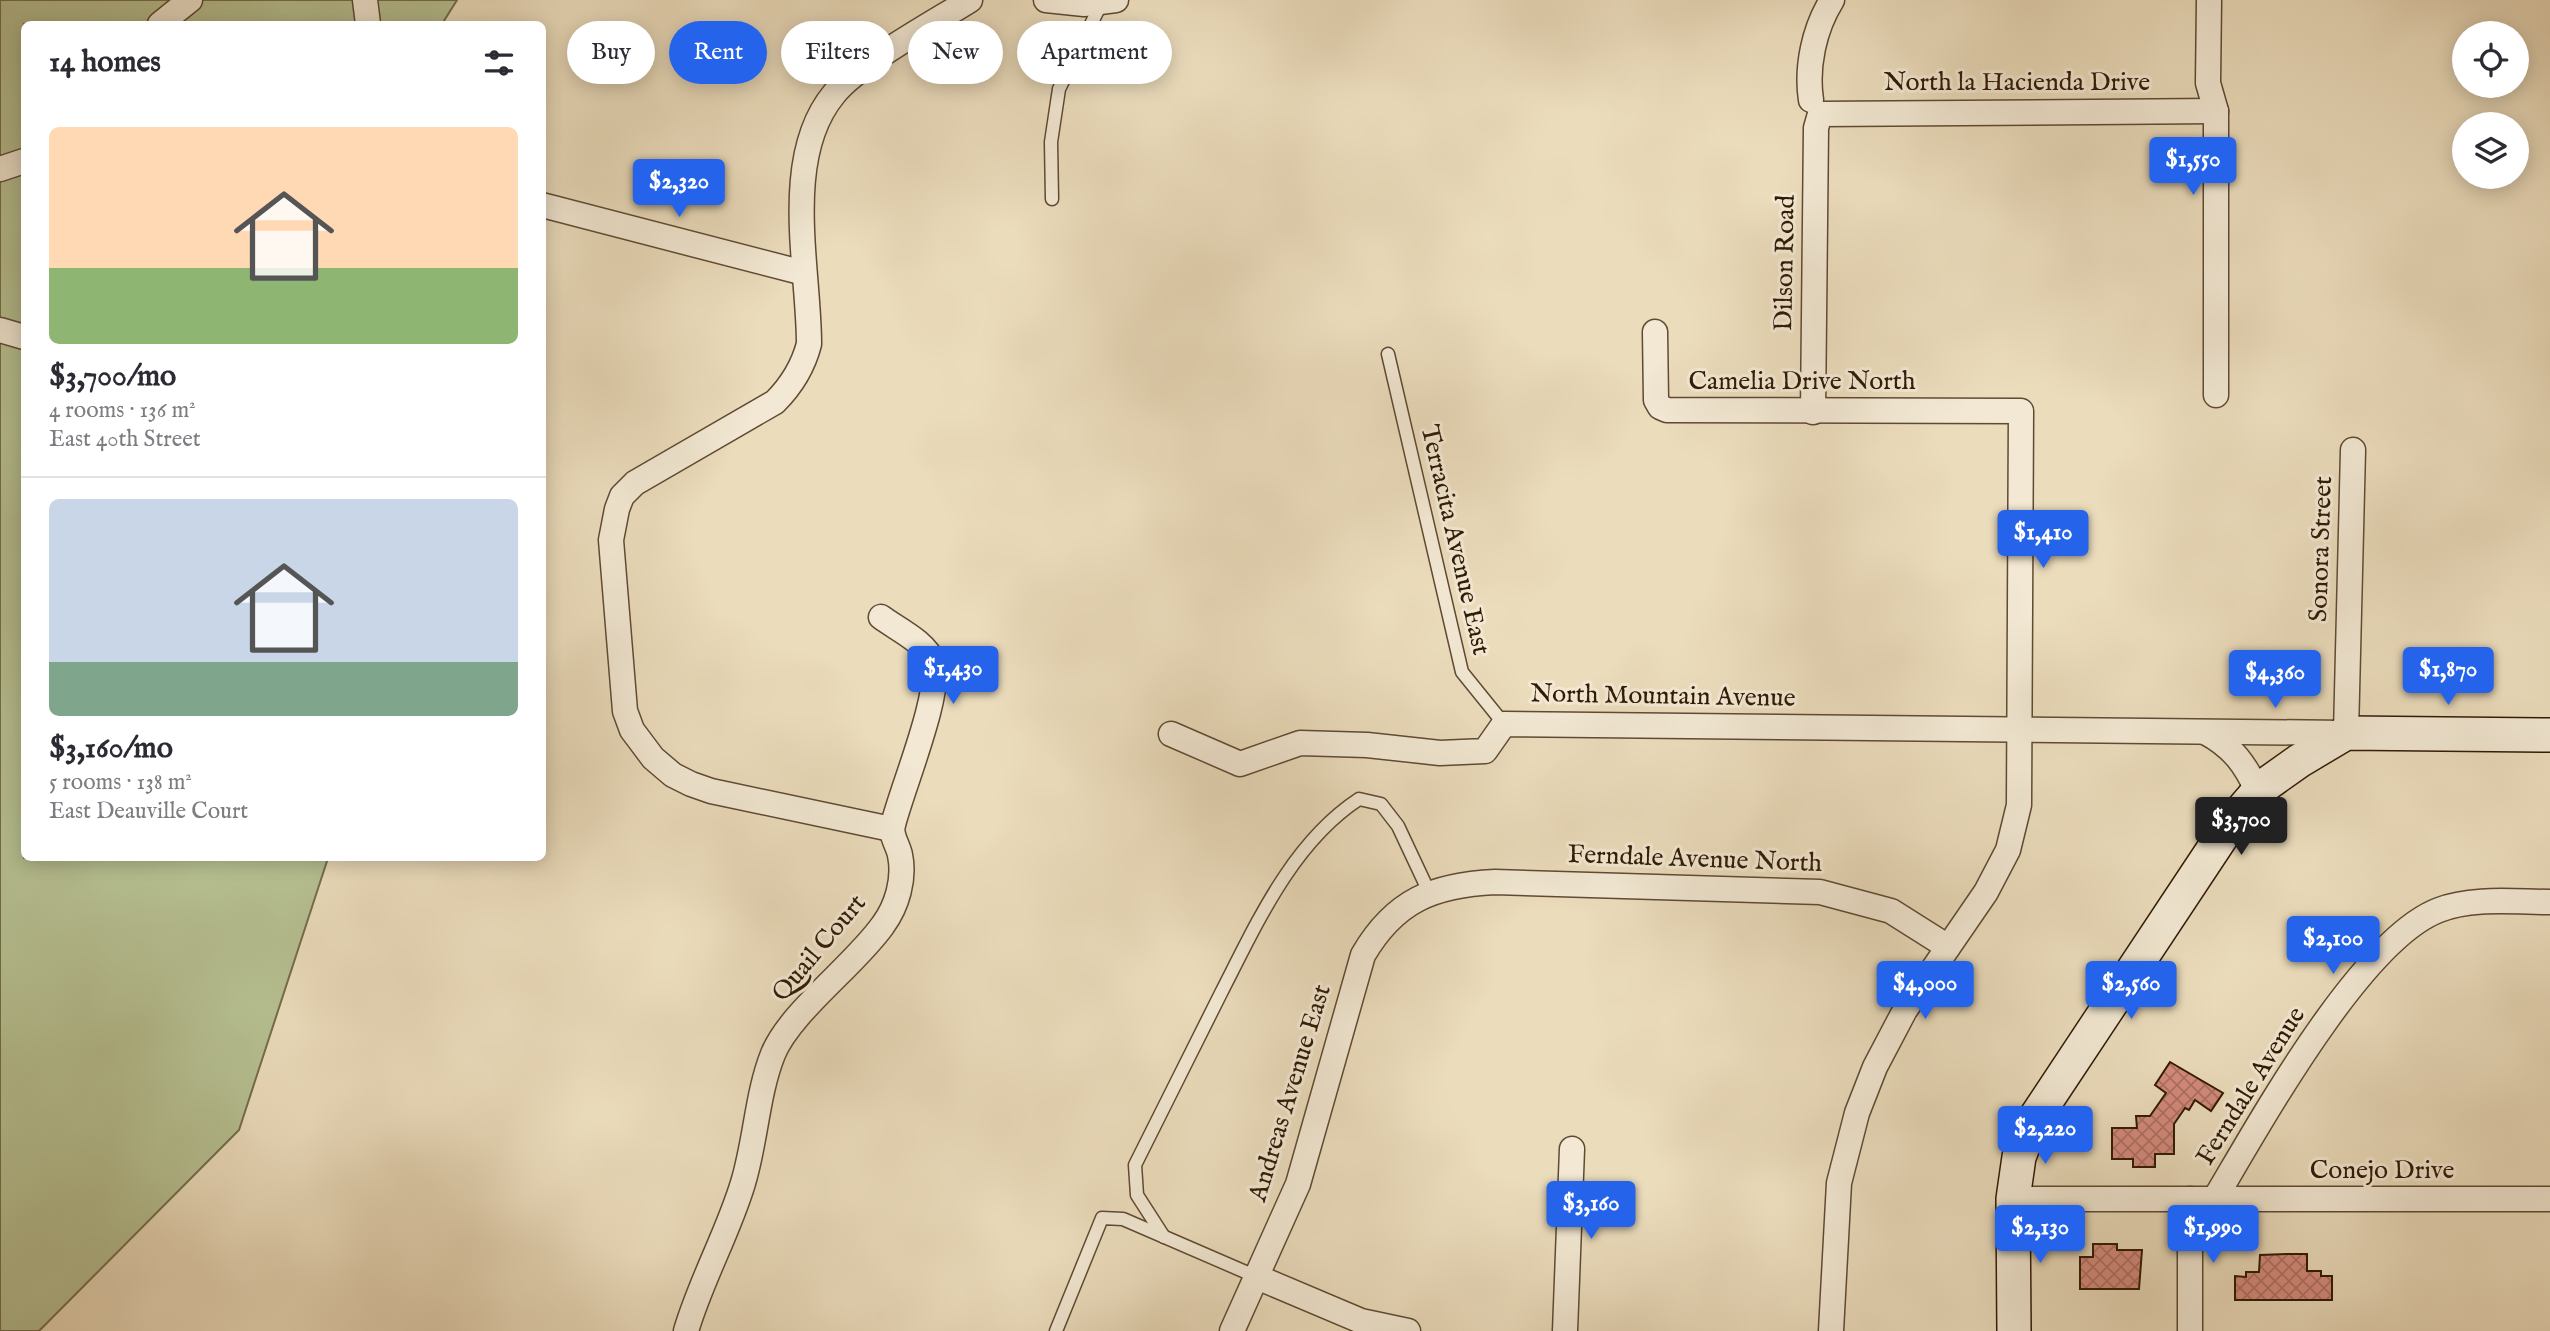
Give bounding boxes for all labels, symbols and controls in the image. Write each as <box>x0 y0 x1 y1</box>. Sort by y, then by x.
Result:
chip: Buy <box>567 21 655 84</box>
chip: Rent <box>669 21 767 84</box>
chip: Filters <box>781 21 894 84</box>
chip: New <box>908 21 1003 84</box>
chip: Apartment <box>1017 21 1172 84</box>
map controls <box>2452 21 2529 189</box>
button: locate <box>2452 21 2529 98</box>
text: 14 homes <box>49 44 161 82</box>
icon: filters <box>480 44 518 82</box>
street label: North la Hacienda Drive <box>1884 66 2150 99</box>
button: layers <box>2452 112 2529 189</box>
pin: $1,550 <box>2136 138 2250 197</box>
text: $1,550 <box>2165 145 2221 174</box>
pin: $2,320 <box>622 160 736 219</box>
text: $2,320 <box>649 167 709 196</box>
icon: home <box>221 173 347 299</box>
street label: Dilson Road <box>1767 194 1803 331</box>
text: $3,700/mo <box>49 358 176 396</box>
street label: Camelia Drive North <box>1689 365 1916 398</box>
text: 4 rooms · 136 m² <box>49 396 196 425</box>
street label: Terracita Avenue East <box>1412 422 1498 658</box>
text: East 40th Street <box>49 425 201 454</box>
street label: Sonora Street <box>2302 475 2340 623</box>
pin: $1,410 <box>1986 510 2100 570</box>
text: $1,410 <box>2013 518 2073 547</box>
icon: home <box>221 545 347 671</box>
pin: $1,430 <box>896 646 1010 706</box>
pin: $1,870 <box>2391 648 2505 707</box>
pin: $4,360 <box>2218 650 2332 710</box>
text: $1,430 <box>923 654 983 683</box>
text: $1,870 <box>2419 655 2477 684</box>
text: $4,360 <box>2245 658 2305 687</box>
street label: North Mountain Avenue <box>1530 677 1796 715</box>
text: $3,160/mo <box>49 730 173 768</box>
text: 5 rooms · 138 m² <box>49 768 192 797</box>
text: East Deauville Court <box>49 797 248 826</box>
pin: $3,700 <box>2184 798 2298 857</box>
text: $3,700 <box>2211 805 2271 834</box>
street label: Ferndale Avenue North <box>1567 838 1823 880</box>
street label: Quail Court <box>765 887 874 1008</box>
pin: $2,100 <box>2276 916 2390 976</box>
text: $2,100 <box>2303 924 2363 953</box>
pin: $4,000 <box>1868 962 1982 1021</box>
pin: $2,560 <box>2074 962 2188 1021</box>
text: $4,000 <box>1893 969 1957 998</box>
text: $2,560 <box>2102 969 2160 998</box>
street label: Andreas Avenue East <box>1241 980 1339 1206</box>
street label: Ferndale Avenue <box>2189 1001 2313 1171</box>
pin: $2,220 <box>1988 1106 2102 1166</box>
text: $2,220 <box>2014 1114 2076 1143</box>
street label: Conejo Drive <box>2310 1154 2454 1187</box>
pin: $3,160 <box>1534 1182 1648 1241</box>
text: $3,160 <box>1562 1189 1620 1218</box>
pin: $2,130 <box>1983 1206 2097 1265</box>
pin: $1,990 <box>2156 1206 2270 1265</box>
text: $2,130 <box>2011 1213 2069 1242</box>
text: $1,990 <box>2184 1213 2242 1242</box>

